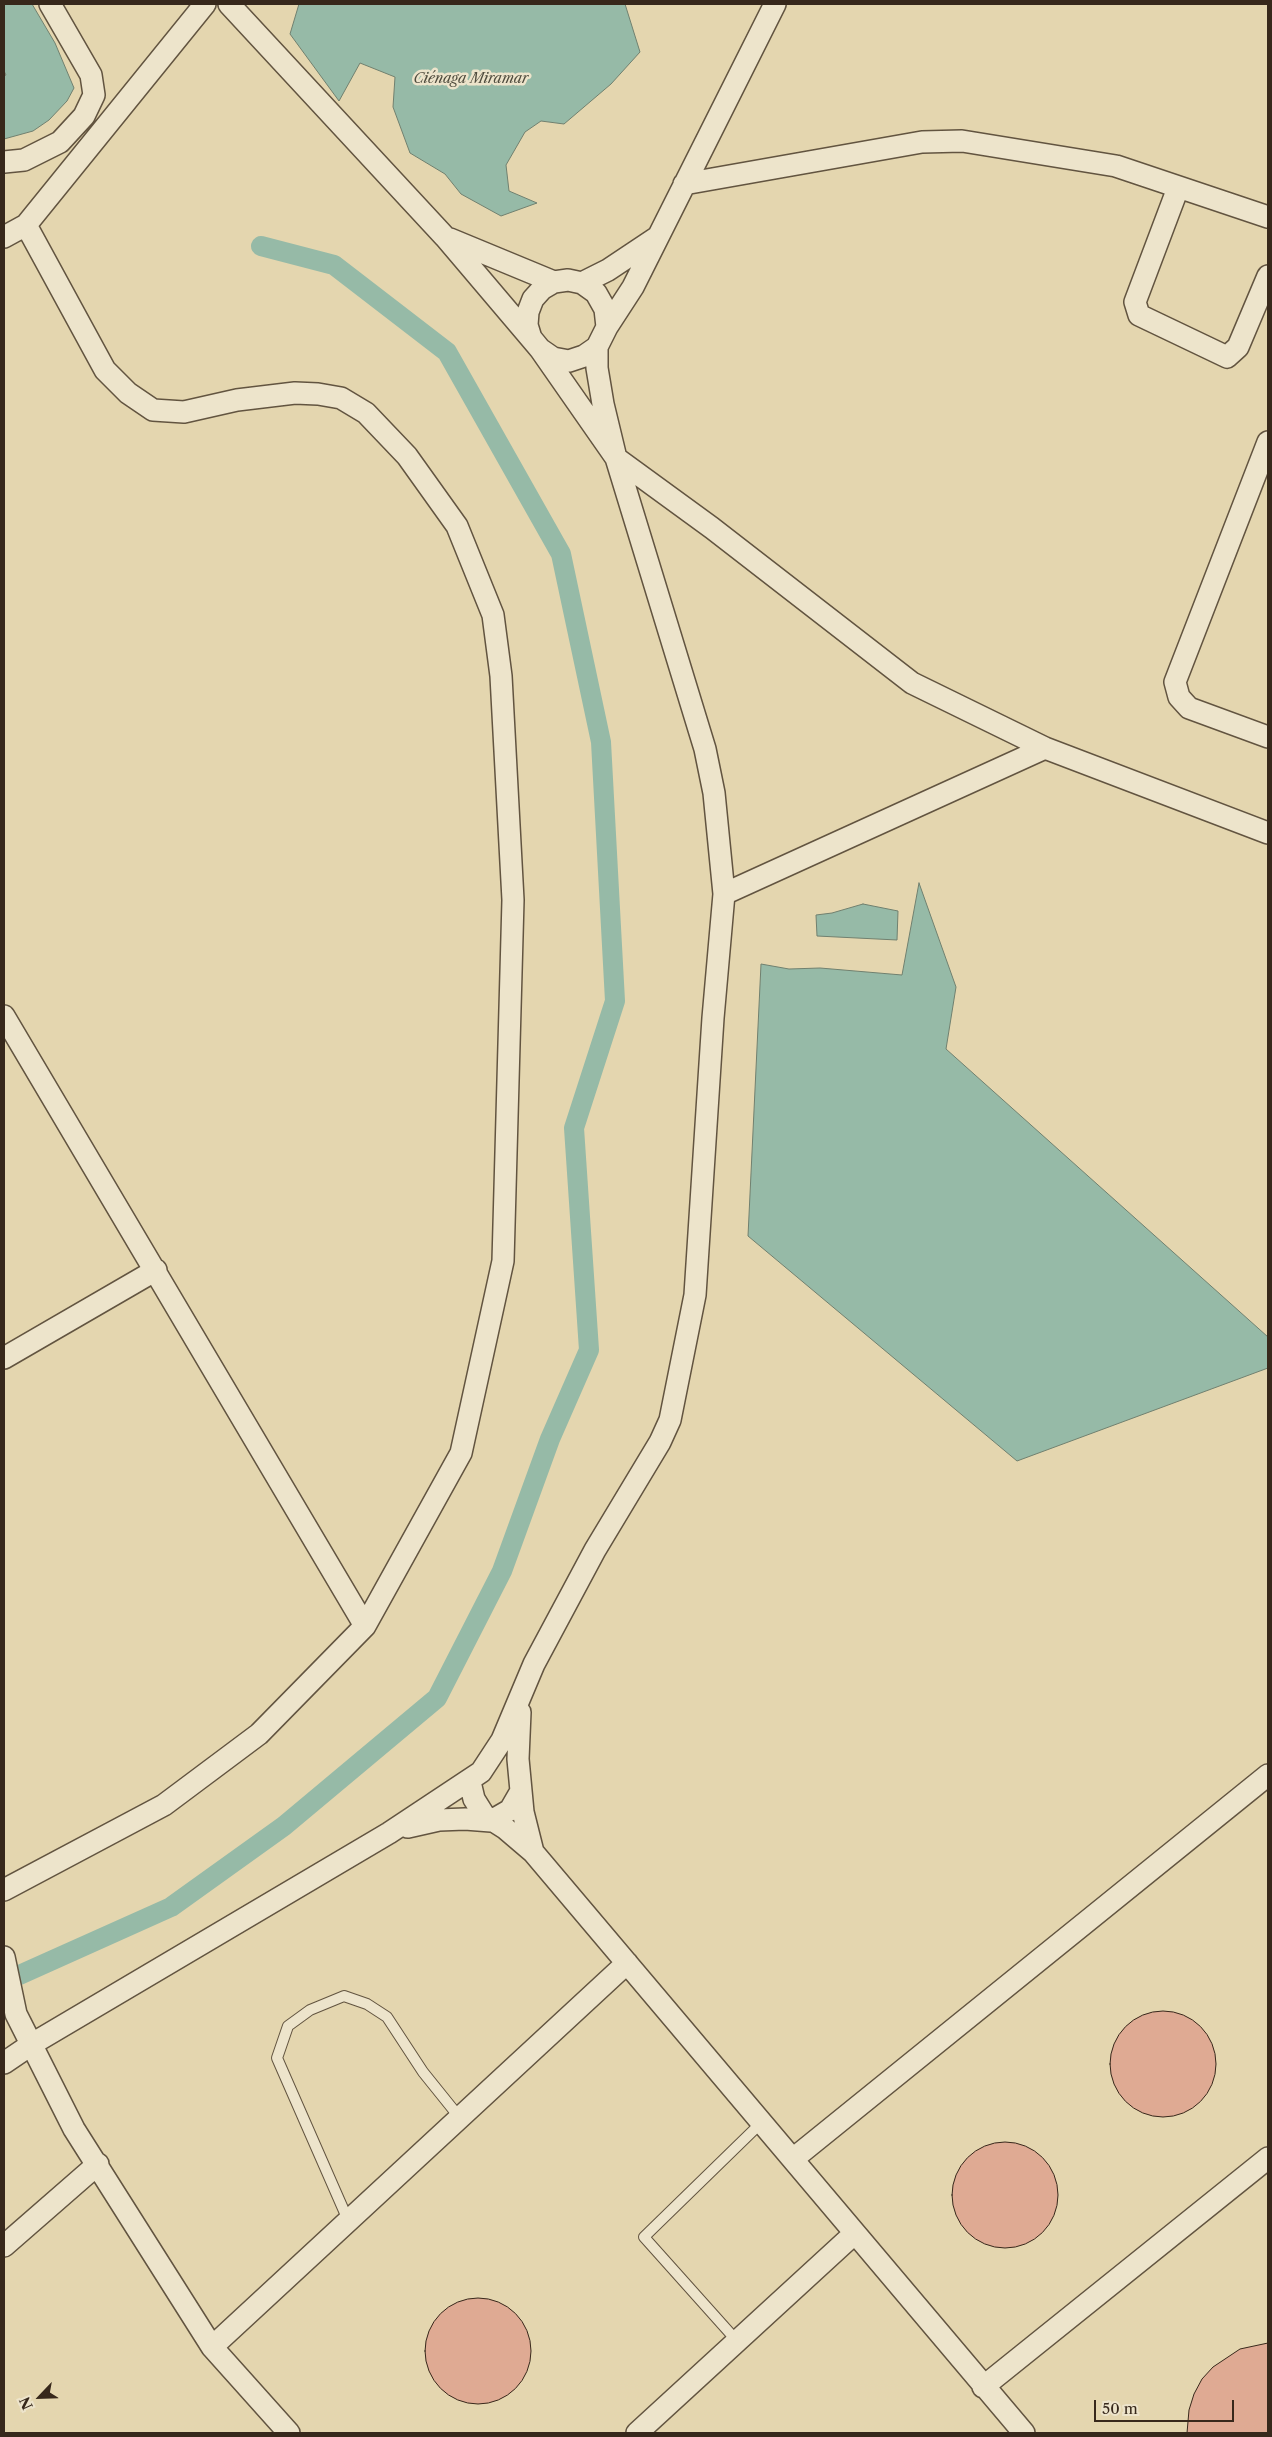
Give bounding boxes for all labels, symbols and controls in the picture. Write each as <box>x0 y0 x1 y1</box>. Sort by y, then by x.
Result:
water label: Ciénaga Miramar <box>413 71 529 87</box>
north arrow <box>15 2372 65 2422</box>
scale bar <box>1097 2390 1237 2422</box>
text: N <box>16 2394 37 2412</box>
text: 50 m <box>1102 2399 1138 2418</box>

